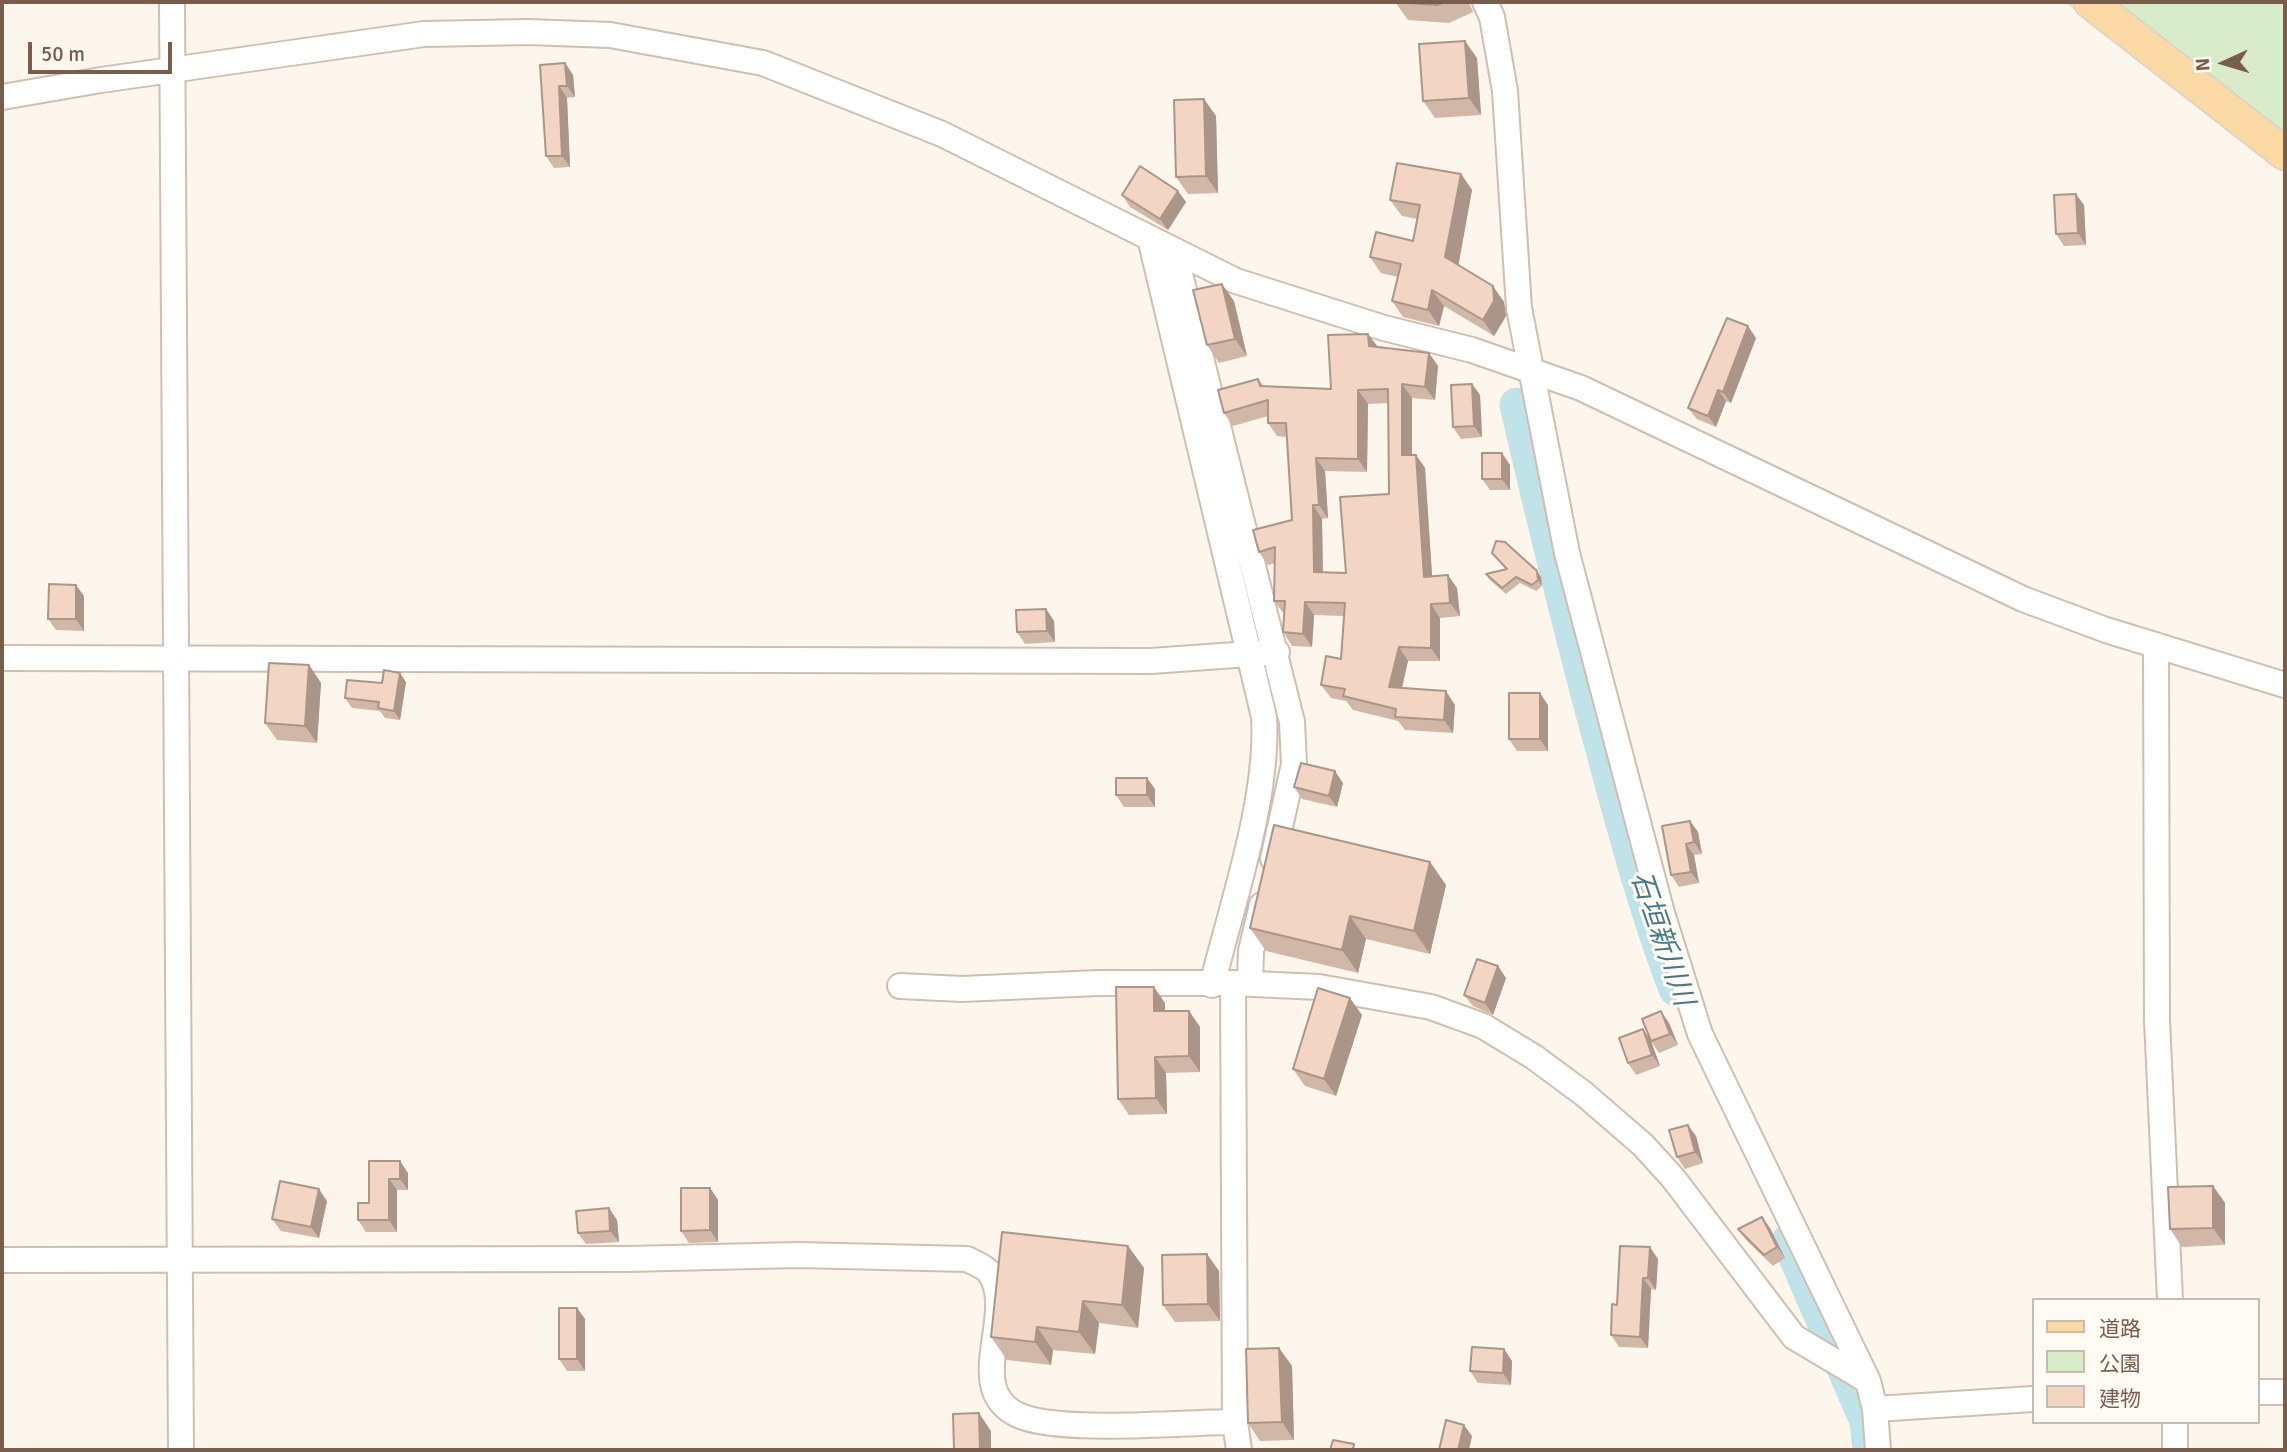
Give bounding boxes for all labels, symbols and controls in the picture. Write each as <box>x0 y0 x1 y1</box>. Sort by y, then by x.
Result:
scale bar <box>32 28 175 72</box>
north arrow <box>2189 28 2259 98</box>
text: 50 m <box>41 41 85 67</box>
text: N <box>2191 57 2215 72</box>
water label: 石垣新川川 <box>1622 867 1700 1011</box>
legend <box>2032 1298 2259 1424</box>
text: 道路 <box>2099 1316 2141 1342</box>
text: 公園 <box>2099 1351 2141 1377</box>
text: 建物 <box>2099 1386 2141 1412</box>

